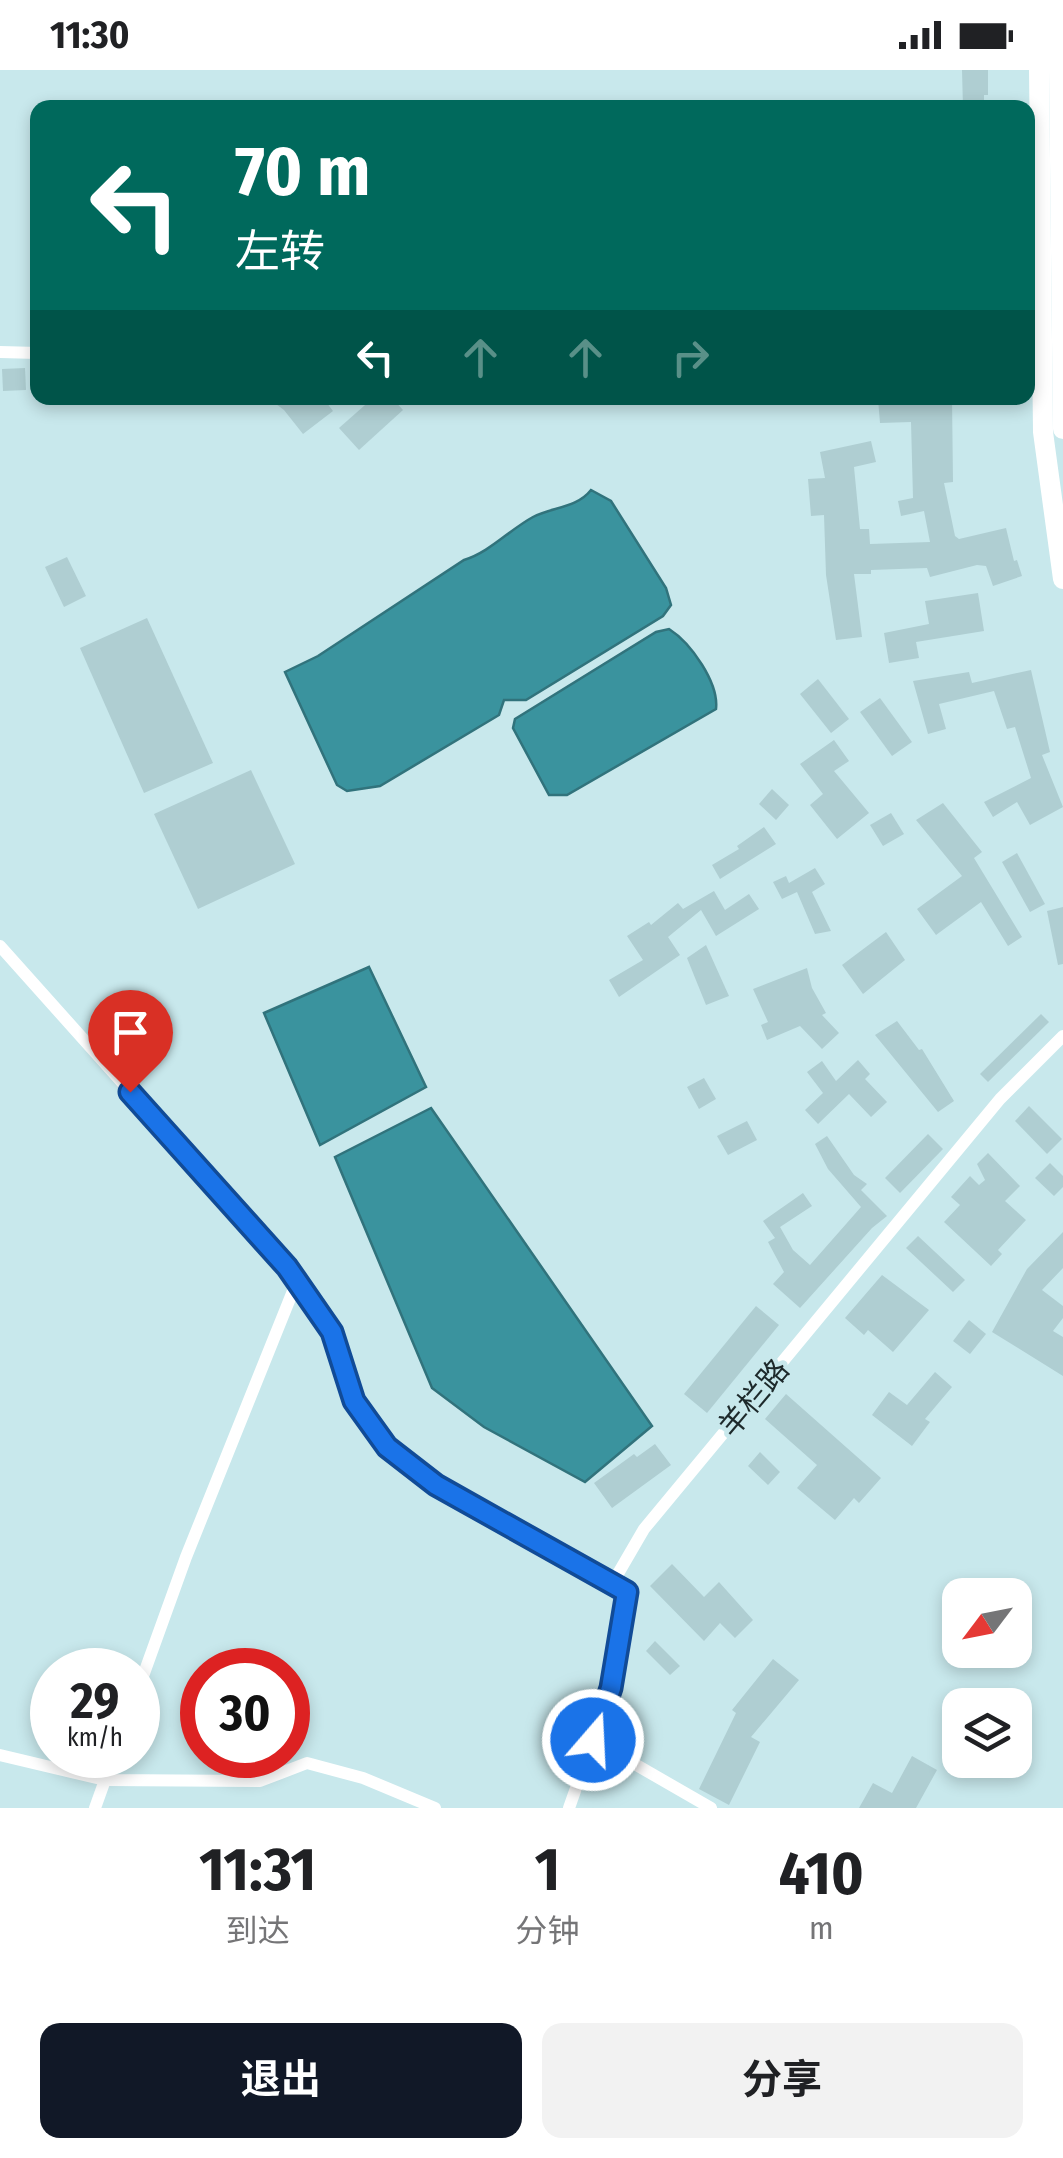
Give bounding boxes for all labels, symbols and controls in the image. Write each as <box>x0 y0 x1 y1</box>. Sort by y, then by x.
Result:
text: 11:30 <box>50 12 130 58</box>
text: 70 m <box>235 130 370 214</box>
icon: left <box>70 140 200 270</box>
text: 左转 <box>235 225 325 279</box>
icon: left <box>348 330 403 385</box>
icon: ahead <box>453 330 508 385</box>
icon: ahead <box>558 330 613 385</box>
icon: right <box>663 330 718 385</box>
pin <box>88 990 173 1093</box>
icon: arrive <box>103 1005 158 1060</box>
street label: 羊栏路 <box>711 1352 797 1444</box>
north arrow <box>942 1578 1032 1668</box>
map controls <box>942 1578 1032 1778</box>
speed limit sign: 30 <box>180 1648 310 1778</box>
text: 29 <box>71 1671 119 1731</box>
position arrow <box>541 1688 645 1792</box>
button: layers <box>942 1688 1032 1778</box>
text: km/h <box>67 1723 123 1753</box>
text: 11:31 <box>199 1834 316 1906</box>
text: 1 <box>535 1834 560 1906</box>
text: 410 <box>779 1838 864 1910</box>
text: m <box>809 1909 834 1947</box>
text: 到达 <box>226 1912 290 1950</box>
text: 分钟 <box>515 1912 580 1950</box>
button: 退出 <box>40 2023 522 2138</box>
button: 分享 <box>542 2023 1023 2138</box>

